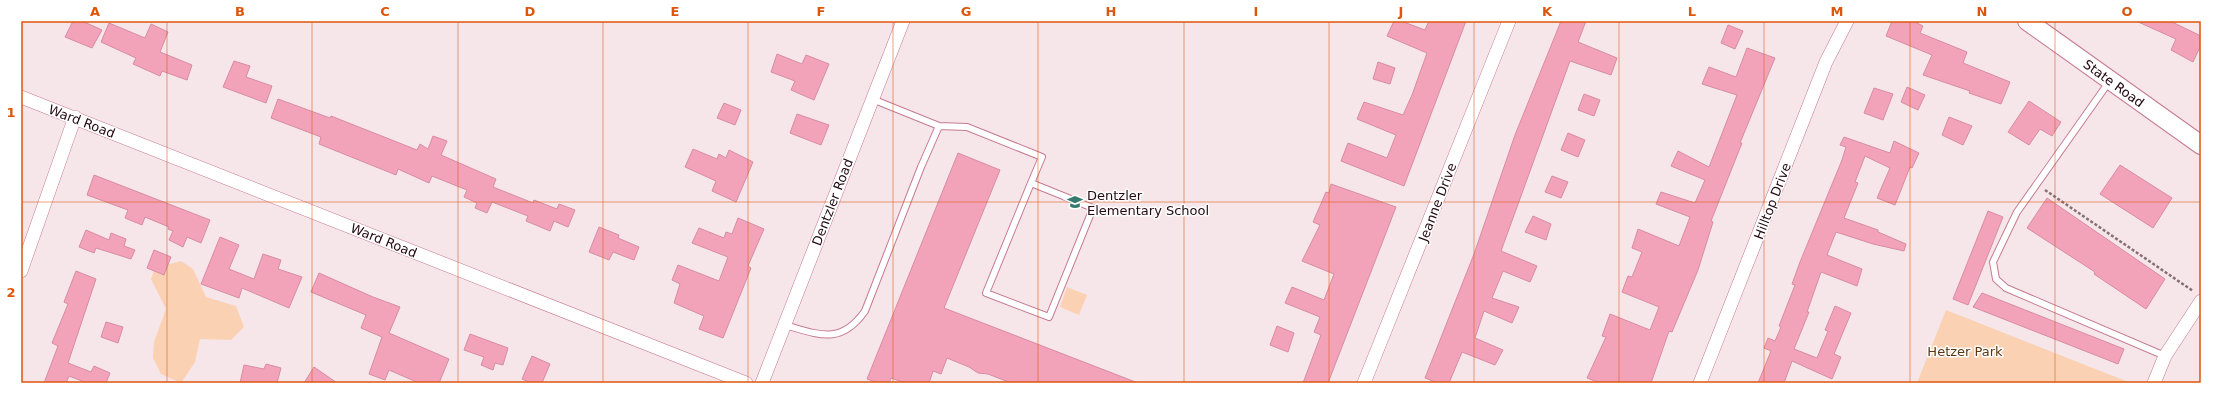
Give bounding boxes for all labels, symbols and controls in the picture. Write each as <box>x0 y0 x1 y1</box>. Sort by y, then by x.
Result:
text: A <box>90 4 100 19</box>
text: B <box>235 4 245 19</box>
text: C <box>380 4 390 19</box>
text: D <box>525 4 536 19</box>
text: E <box>671 4 679 19</box>
text: F <box>817 4 825 19</box>
text: G <box>961 4 971 19</box>
text: H <box>1106 4 1116 19</box>
text: I <box>1254 4 1258 19</box>
text: J <box>1398 4 1403 19</box>
text: K <box>1542 4 1553 19</box>
text: L <box>1688 4 1696 19</box>
text: M <box>1831 4 1843 19</box>
text: N <box>1977 4 1987 19</box>
text: O <box>2121 4 2133 19</box>
street label: State Road <box>2081 56 2147 110</box>
street label: Ward Road <box>46 102 117 141</box>
text: 1 <box>6 105 16 120</box>
street label: Dentzler Road <box>809 157 856 248</box>
street label: Jeanne Drive <box>1415 161 1459 245</box>
street label: Hilltop Drive <box>1751 161 1794 242</box>
place label: Dentzler Elementary School <box>1087 188 1209 218</box>
school or university icon: Dentzler Elementary School <box>1066 193 1084 211</box>
street label: Ward Road <box>348 220 419 261</box>
text: 2 <box>6 285 16 300</box>
park label: Hetzer Park <box>1927 344 2003 359</box>

